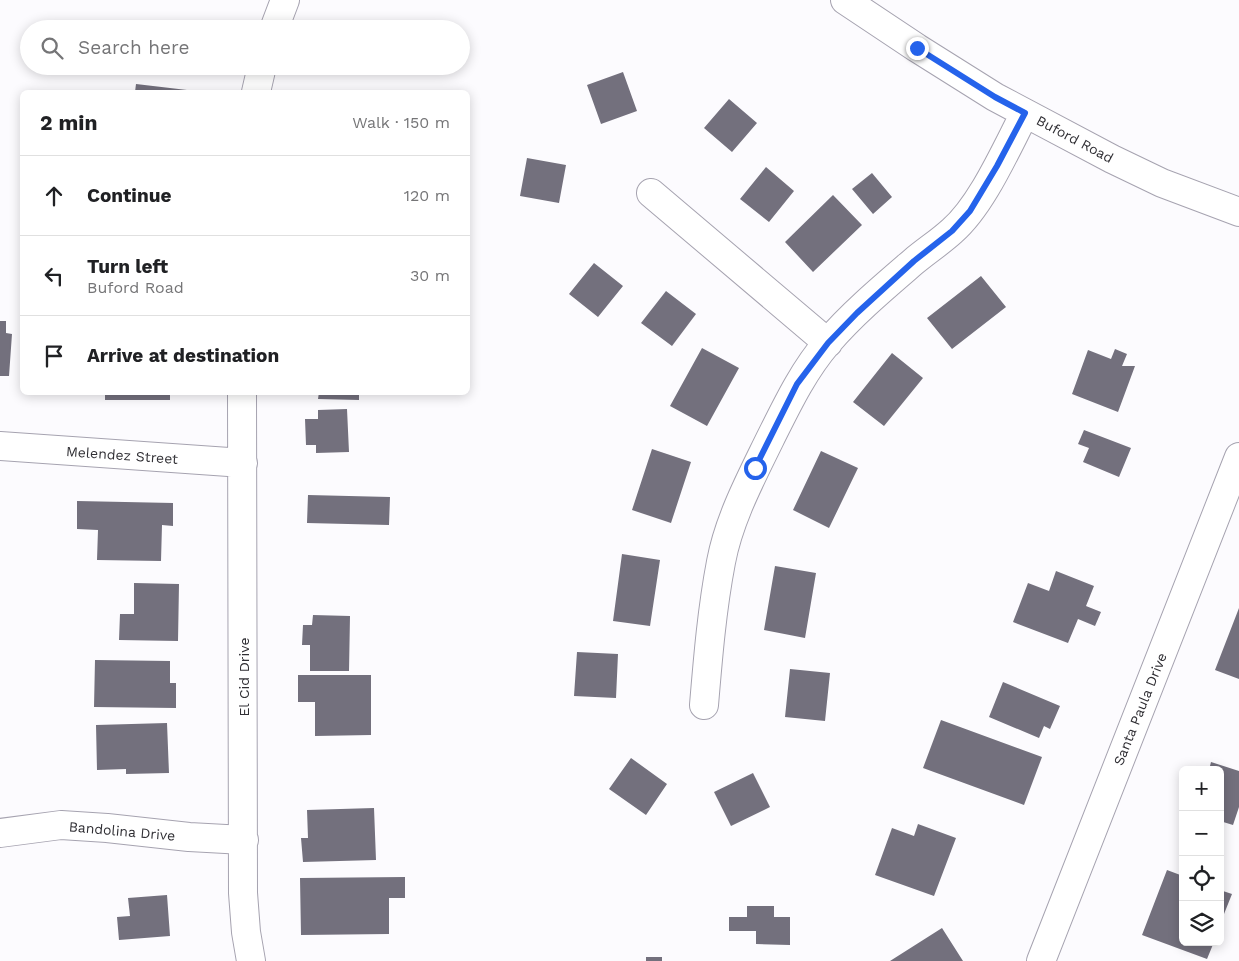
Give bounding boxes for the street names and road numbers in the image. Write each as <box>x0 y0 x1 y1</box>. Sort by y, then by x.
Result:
street label: Buford Road <box>1034 112 1116 166</box>
street label: Melendez Street <box>65 443 179 467</box>
street label: El Cid Drive <box>236 637 252 717</box>
street label: Santa Paula Drive <box>1110 650 1170 768</box>
street label: Bandolina Drive <box>68 818 176 844</box>

